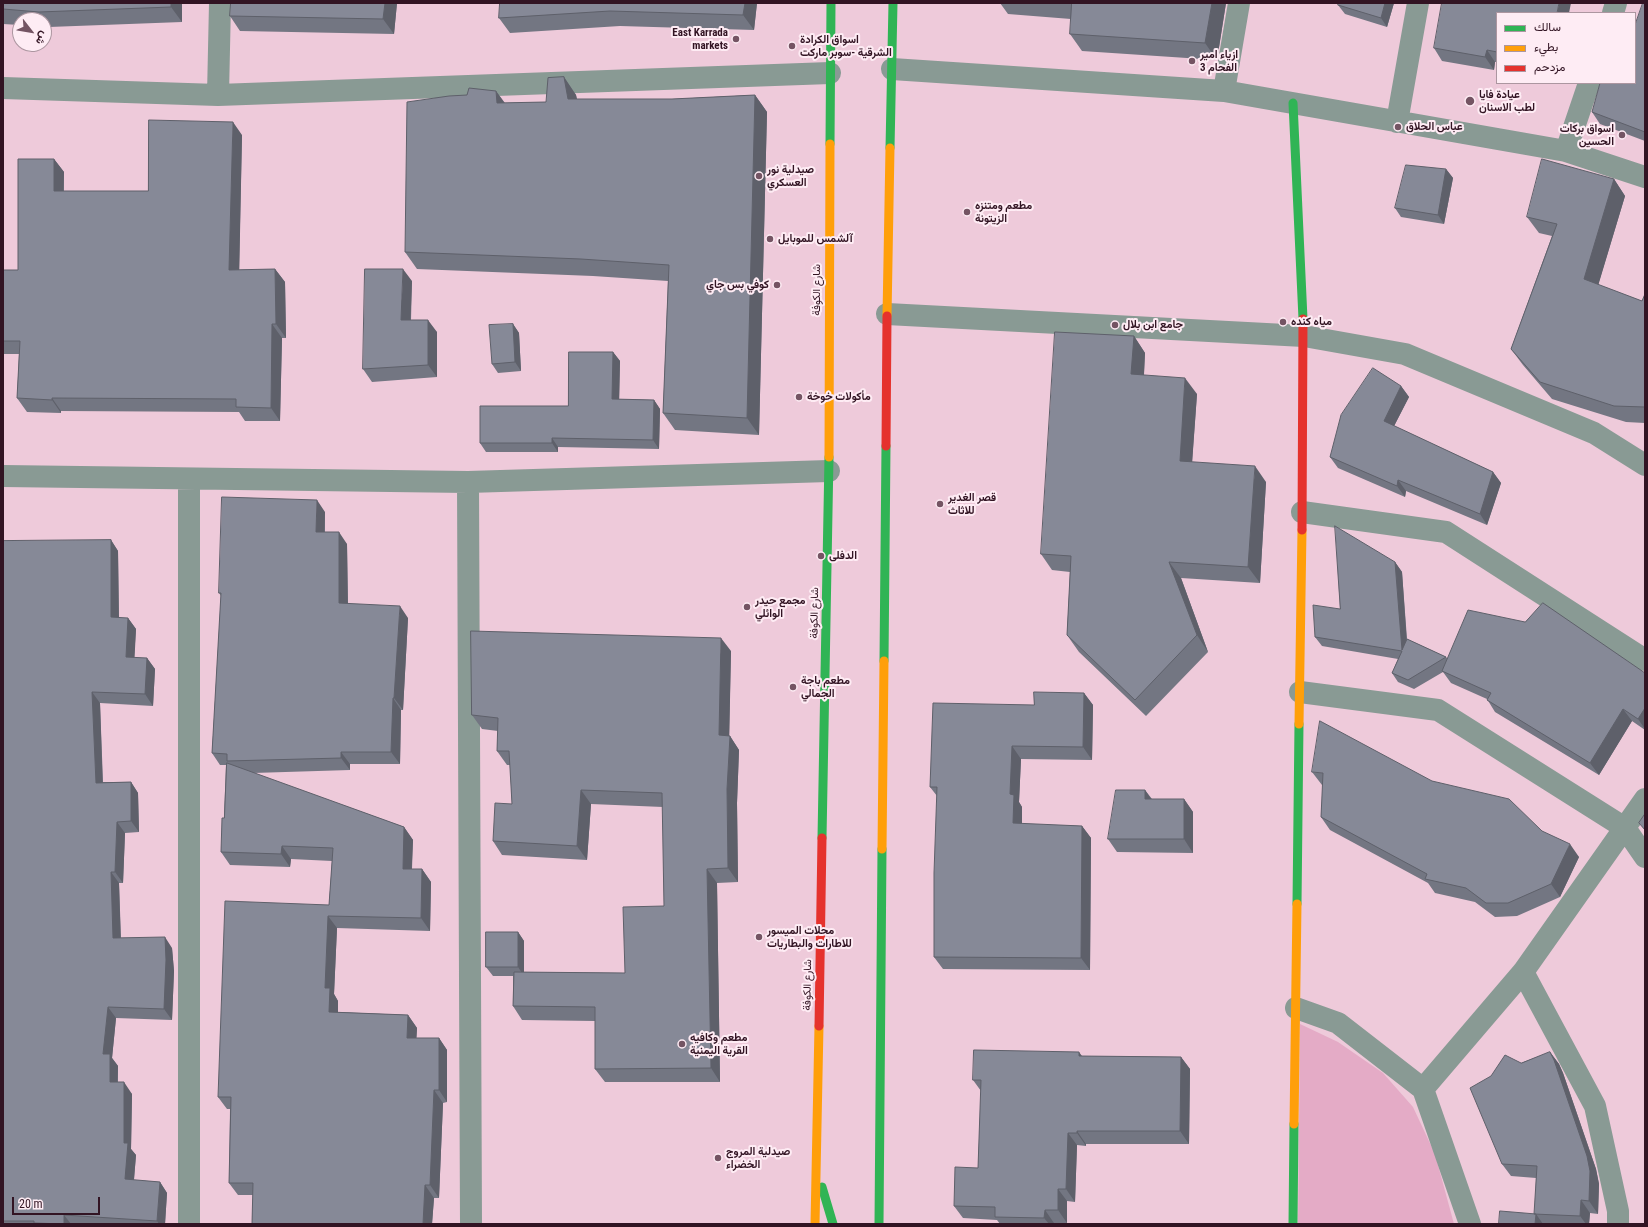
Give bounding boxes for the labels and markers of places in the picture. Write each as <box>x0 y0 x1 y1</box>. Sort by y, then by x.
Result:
place label: East Karrada markets <box>672 26 728 52</box>
place label: اسواق الكرادة الشرقية -سوبر ماركت <box>800 33 892 59</box>
marker: East Karrada markets <box>731 34 741 44</box>
marker: اسواق الكرادة الشرقية -سوبر ماركت <box>787 41 797 51</box>
place label: ازياء امير الفحام 3 <box>1200 48 1238 74</box>
marker: ازياء امير الفحام 3 <box>1187 56 1197 66</box>
place label: عيادة فايا لطب الاسنان <box>1479 88 1535 114</box>
marker: عيادة فايا لطب الاسنان <box>1464 95 1476 107</box>
place label: عباس الحلاق <box>1406 120 1463 134</box>
marker: عباس الحلاق <box>1393 122 1403 132</box>
place label: اسواق بركات الحسين <box>1560 122 1614 148</box>
marker: اسواق بركات الحسين <box>1617 130 1627 140</box>
place label: صيدلية نور العسكري <box>767 163 814 189</box>
marker: صيدلية نور العسكري <box>754 171 764 181</box>
place label: مطعم ومتنزه الزيتونة <box>975 199 1032 225</box>
marker: مطعم ومتنزه الزيتونة <box>962 207 972 217</box>
place label: آلشمس للموبايل <box>778 232 853 246</box>
marker: آلشمس للموبايل <box>765 234 775 244</box>
place label: كوفي بس جاي <box>706 278 769 292</box>
marker: كوفي بس جاي <box>772 280 782 290</box>
place label: مياه كنده <box>1291 315 1332 329</box>
marker: مياه كنده <box>1278 317 1288 327</box>
place label: جامع ابن بلال <box>1123 318 1183 332</box>
marker: جامع ابن بلال <box>1110 320 1120 330</box>
place label: مأكولات خوخة <box>807 390 871 404</box>
marker: مأكولات خوخة <box>794 392 804 402</box>
place label: قصر الغدير للاثاث <box>948 491 996 517</box>
marker: قصر الغدير للاثاث <box>935 499 945 509</box>
place label: الدفلى <box>829 549 857 563</box>
marker: الدفلى <box>816 551 826 561</box>
place label: مجمع حيدر الوائلي <box>755 594 805 620</box>
marker: مجمع حيدر الوائلي <box>742 602 752 612</box>
place label: مطعم باجة الجمالي <box>801 674 850 700</box>
marker: مطعم باجة الجمالي <box>788 682 798 692</box>
place label: محلات الميسور للاطارات والبطاريات <box>767 924 852 950</box>
marker: محلات الميسور للاطارات والبطاريات <box>754 932 764 942</box>
place label: مطعم وكافيه القرية اليمنية <box>690 1031 748 1057</box>
marker: مطعم وكافيه القرية اليمنية <box>677 1039 687 1049</box>
place label: صيدلية المروج الخضراء <box>726 1145 790 1171</box>
marker: صيدلية المروج الخضراء <box>713 1153 723 1163</box>

